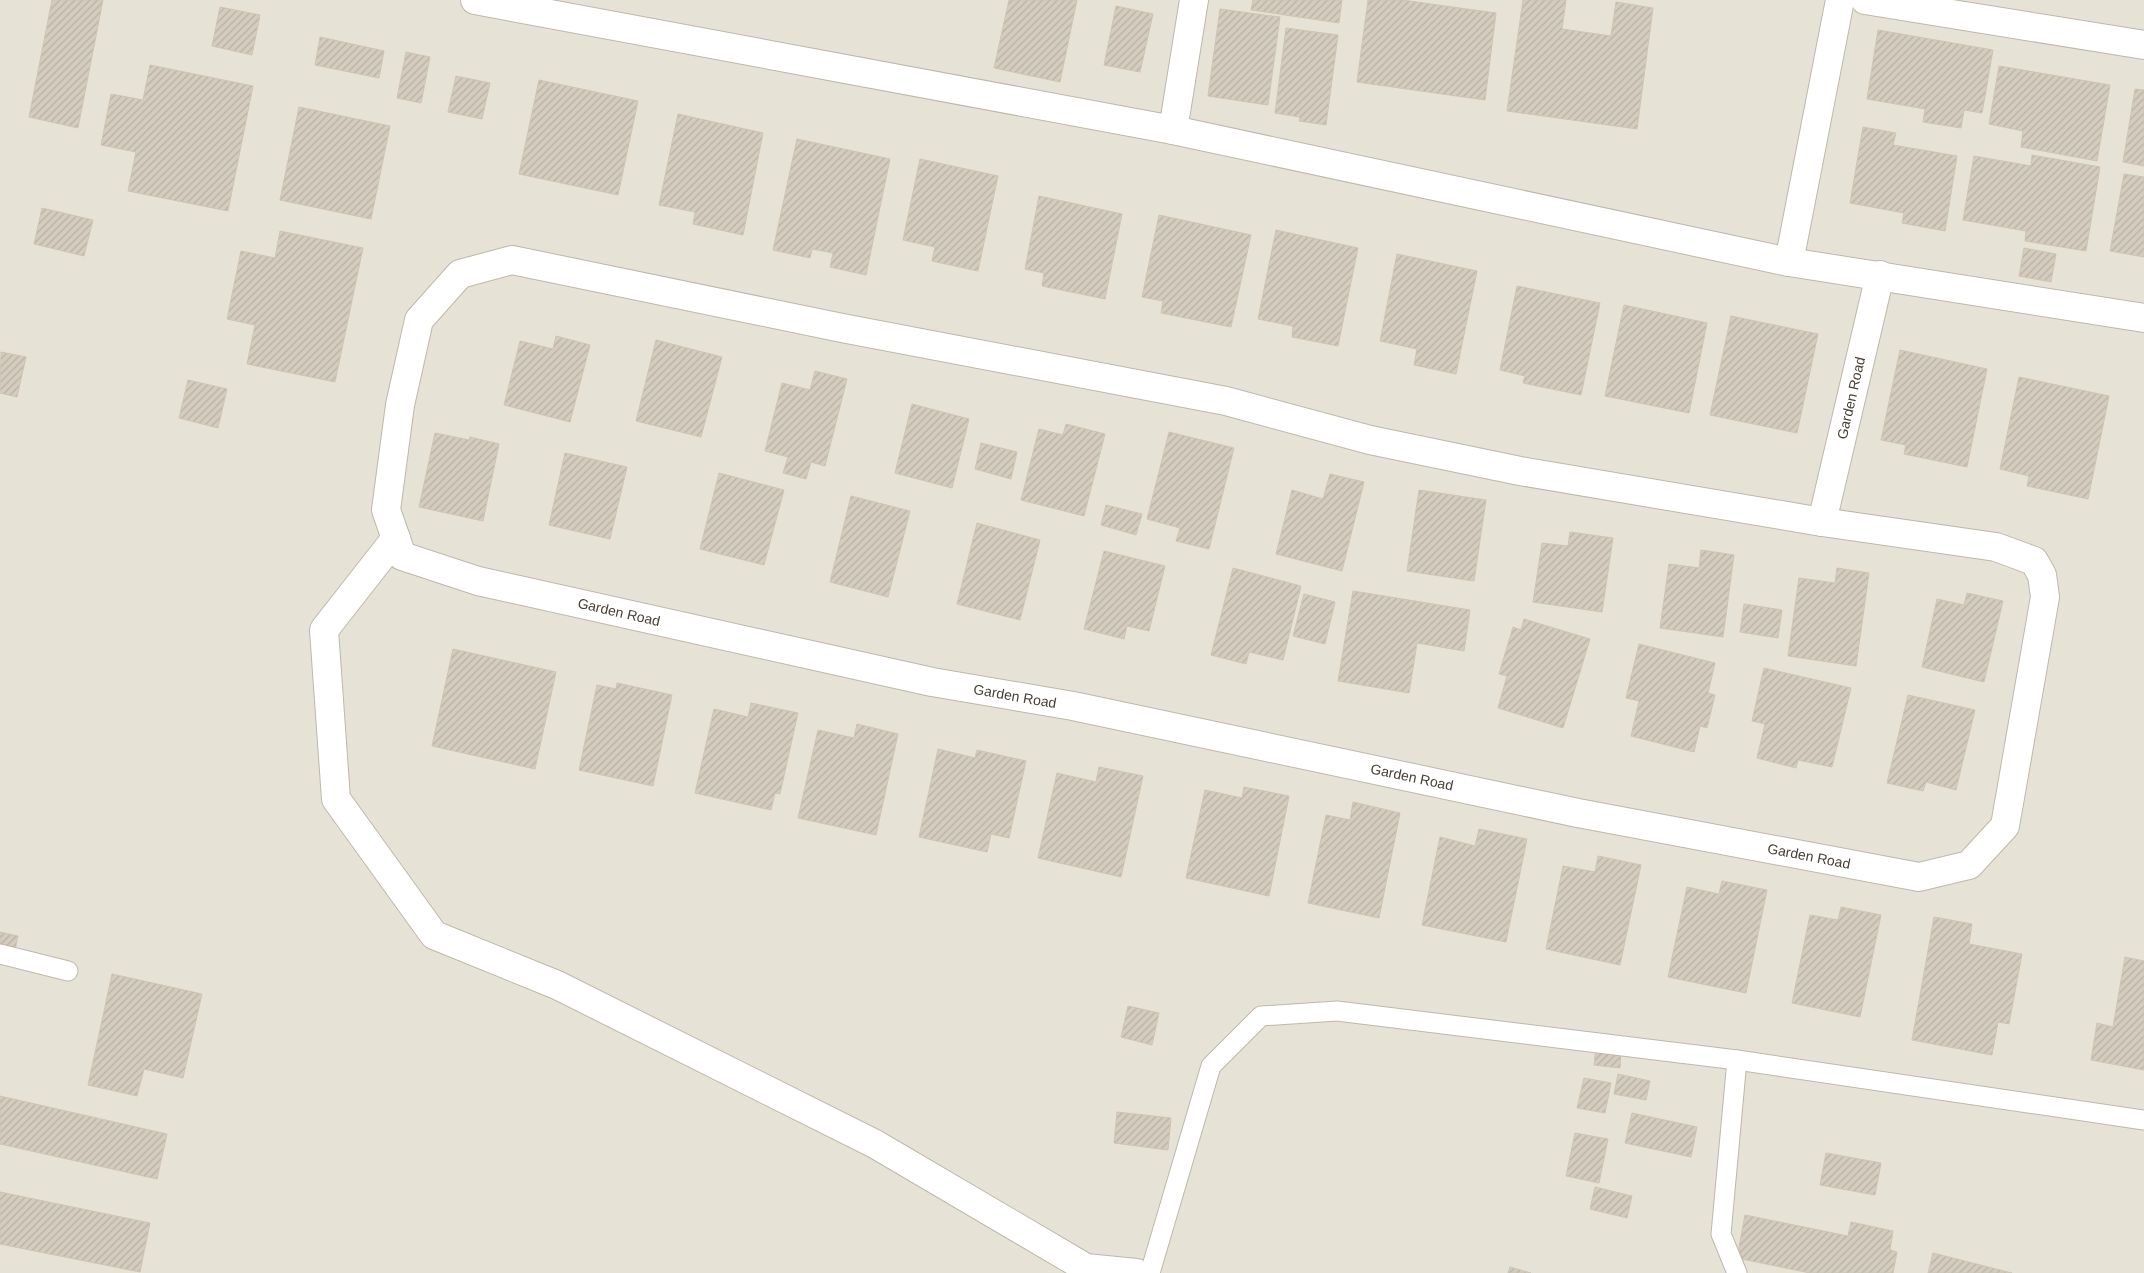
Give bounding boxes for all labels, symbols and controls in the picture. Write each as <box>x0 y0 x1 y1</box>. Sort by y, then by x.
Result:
street label: Garden Road <box>1834 355 1868 441</box>
street label: Garden Road <box>576 595 662 629</box>
street label: Garden Road <box>972 681 1058 711</box>
street label: Garden Road <box>1369 760 1455 794</box>
street label: Garden Road <box>1766 840 1852 872</box>

